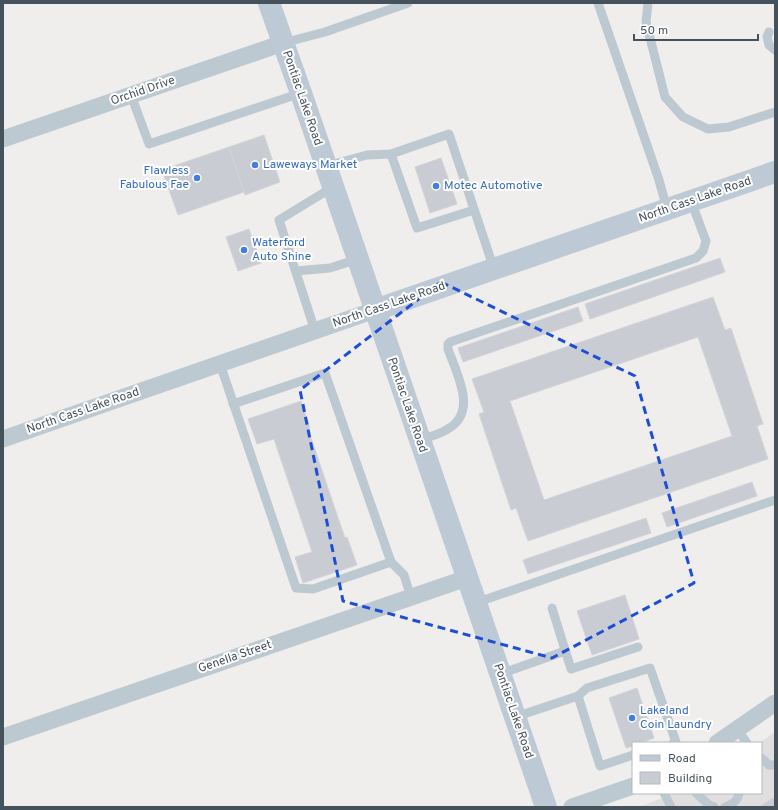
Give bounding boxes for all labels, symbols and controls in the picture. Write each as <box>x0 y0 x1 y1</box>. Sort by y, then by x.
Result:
scale bar <box>634 16 758 42</box>
text: 50 m <box>640 23 668 39</box>
street label: Pontiac Lake Road <box>278 48 326 148</box>
street label: Orchid Drive <box>109 73 177 109</box>
place label: Laweways Market <box>263 157 357 173</box>
marker: Laweways Market <box>250 160 260 170</box>
place label: Flawless Fabulous Fae <box>120 163 189 193</box>
marker: Flawless Fabulous Fae <box>192 173 202 183</box>
street label: North Cass Lake Road <box>637 173 753 227</box>
place label: Motec Automotive <box>444 178 542 194</box>
marker: Motec Automotive <box>431 181 441 191</box>
place label: Waterford Auto Shine <box>252 235 311 265</box>
marker: Waterford Auto Shine <box>239 245 249 255</box>
street label: North Cass Lake Road <box>331 278 447 332</box>
street label: Pontiac Lake Road <box>383 355 431 455</box>
street label: North Cass Lake Road <box>25 384 141 438</box>
street label: Genella Street <box>196 637 274 677</box>
street label: Pontiac Lake Road <box>489 661 537 761</box>
place label: Lakeland Coin Laundry <box>640 703 712 733</box>
marker: Lakeland Coin Laundry <box>627 713 637 723</box>
legend <box>632 742 762 794</box>
text: Road <box>668 751 696 767</box>
text: Building <box>668 771 712 787</box>

